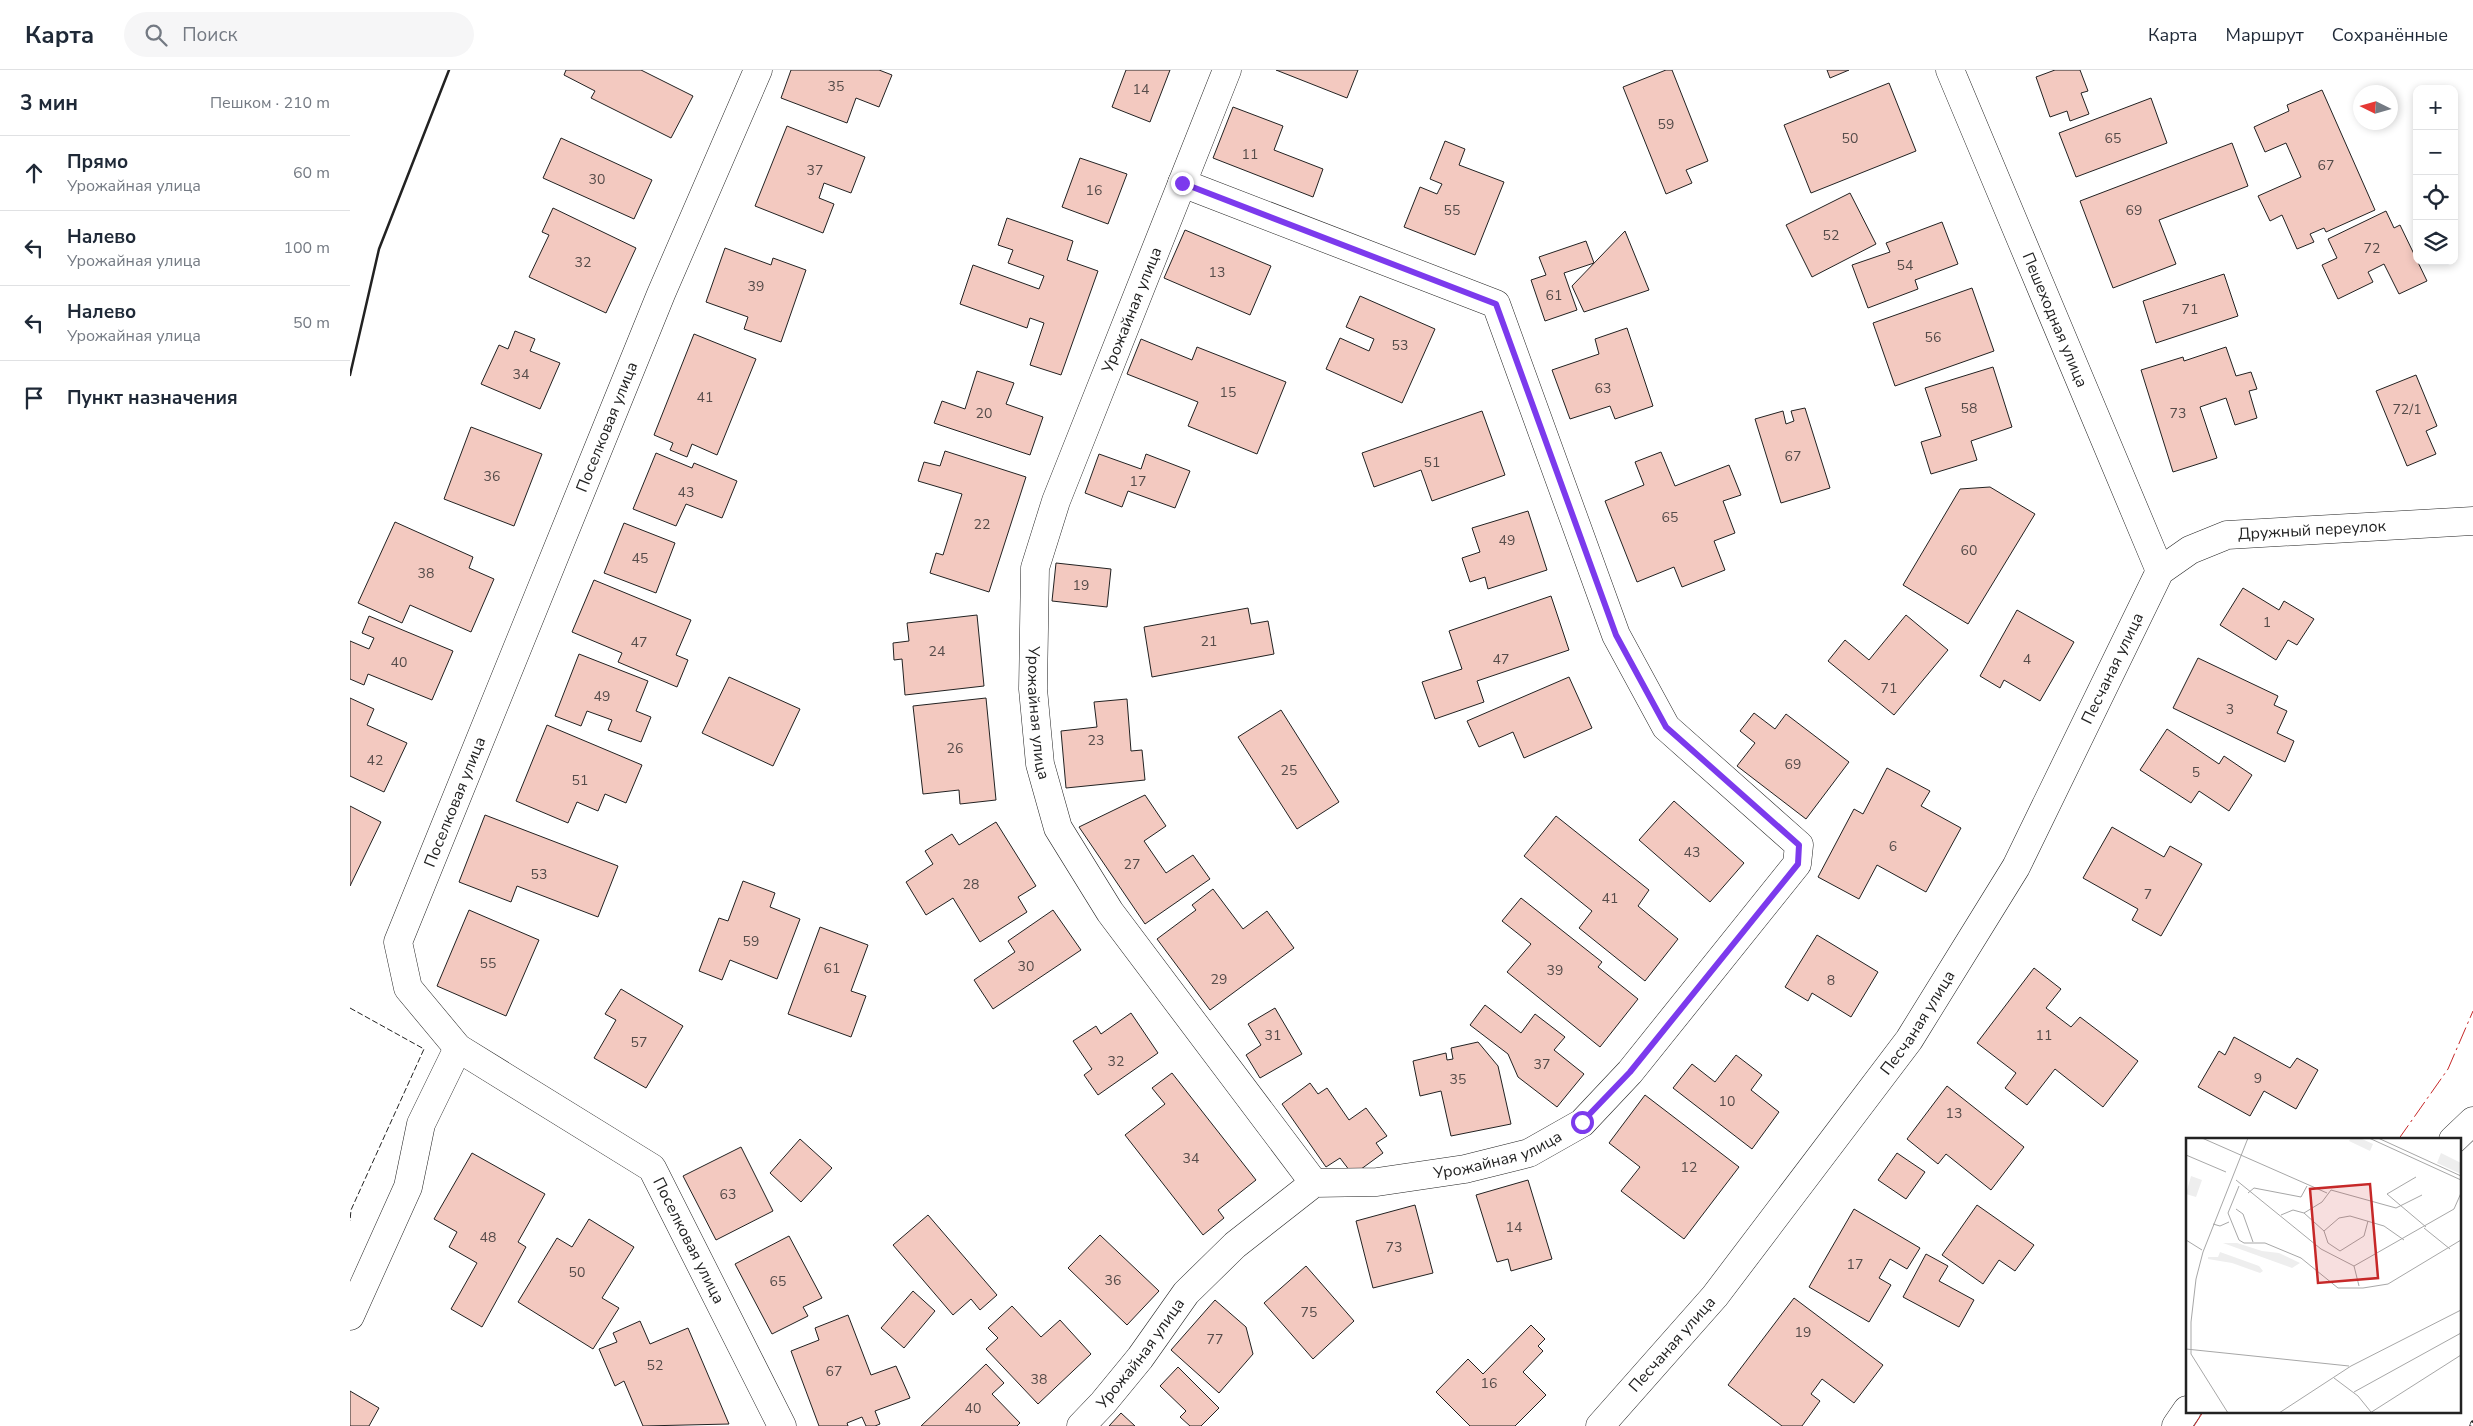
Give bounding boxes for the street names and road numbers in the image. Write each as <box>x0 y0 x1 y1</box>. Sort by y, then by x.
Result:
street label: Урожайная улица <box>1096 244 1167 377</box>
street label: Пешеходная улица <box>2017 249 2093 391</box>
street label: Поселковая улица <box>571 359 643 495</box>
street label: Дружный переулок <box>2237 515 2387 545</box>
street label: Песчаная улица <box>2076 609 2149 728</box>
street label: Урожайная улица <box>1022 645 1055 782</box>
street label: Поселковая улица <box>419 734 491 870</box>
street label: Песчаная улица <box>1875 966 1960 1080</box>
street label: Урожайная улица <box>1431 1126 1566 1185</box>
street label: Поселковая улица <box>647 1174 730 1308</box>
street label: Песчаная улица <box>1624 1292 1721 1397</box>
street label: Урожайная улица <box>1091 1294 1190 1415</box>

